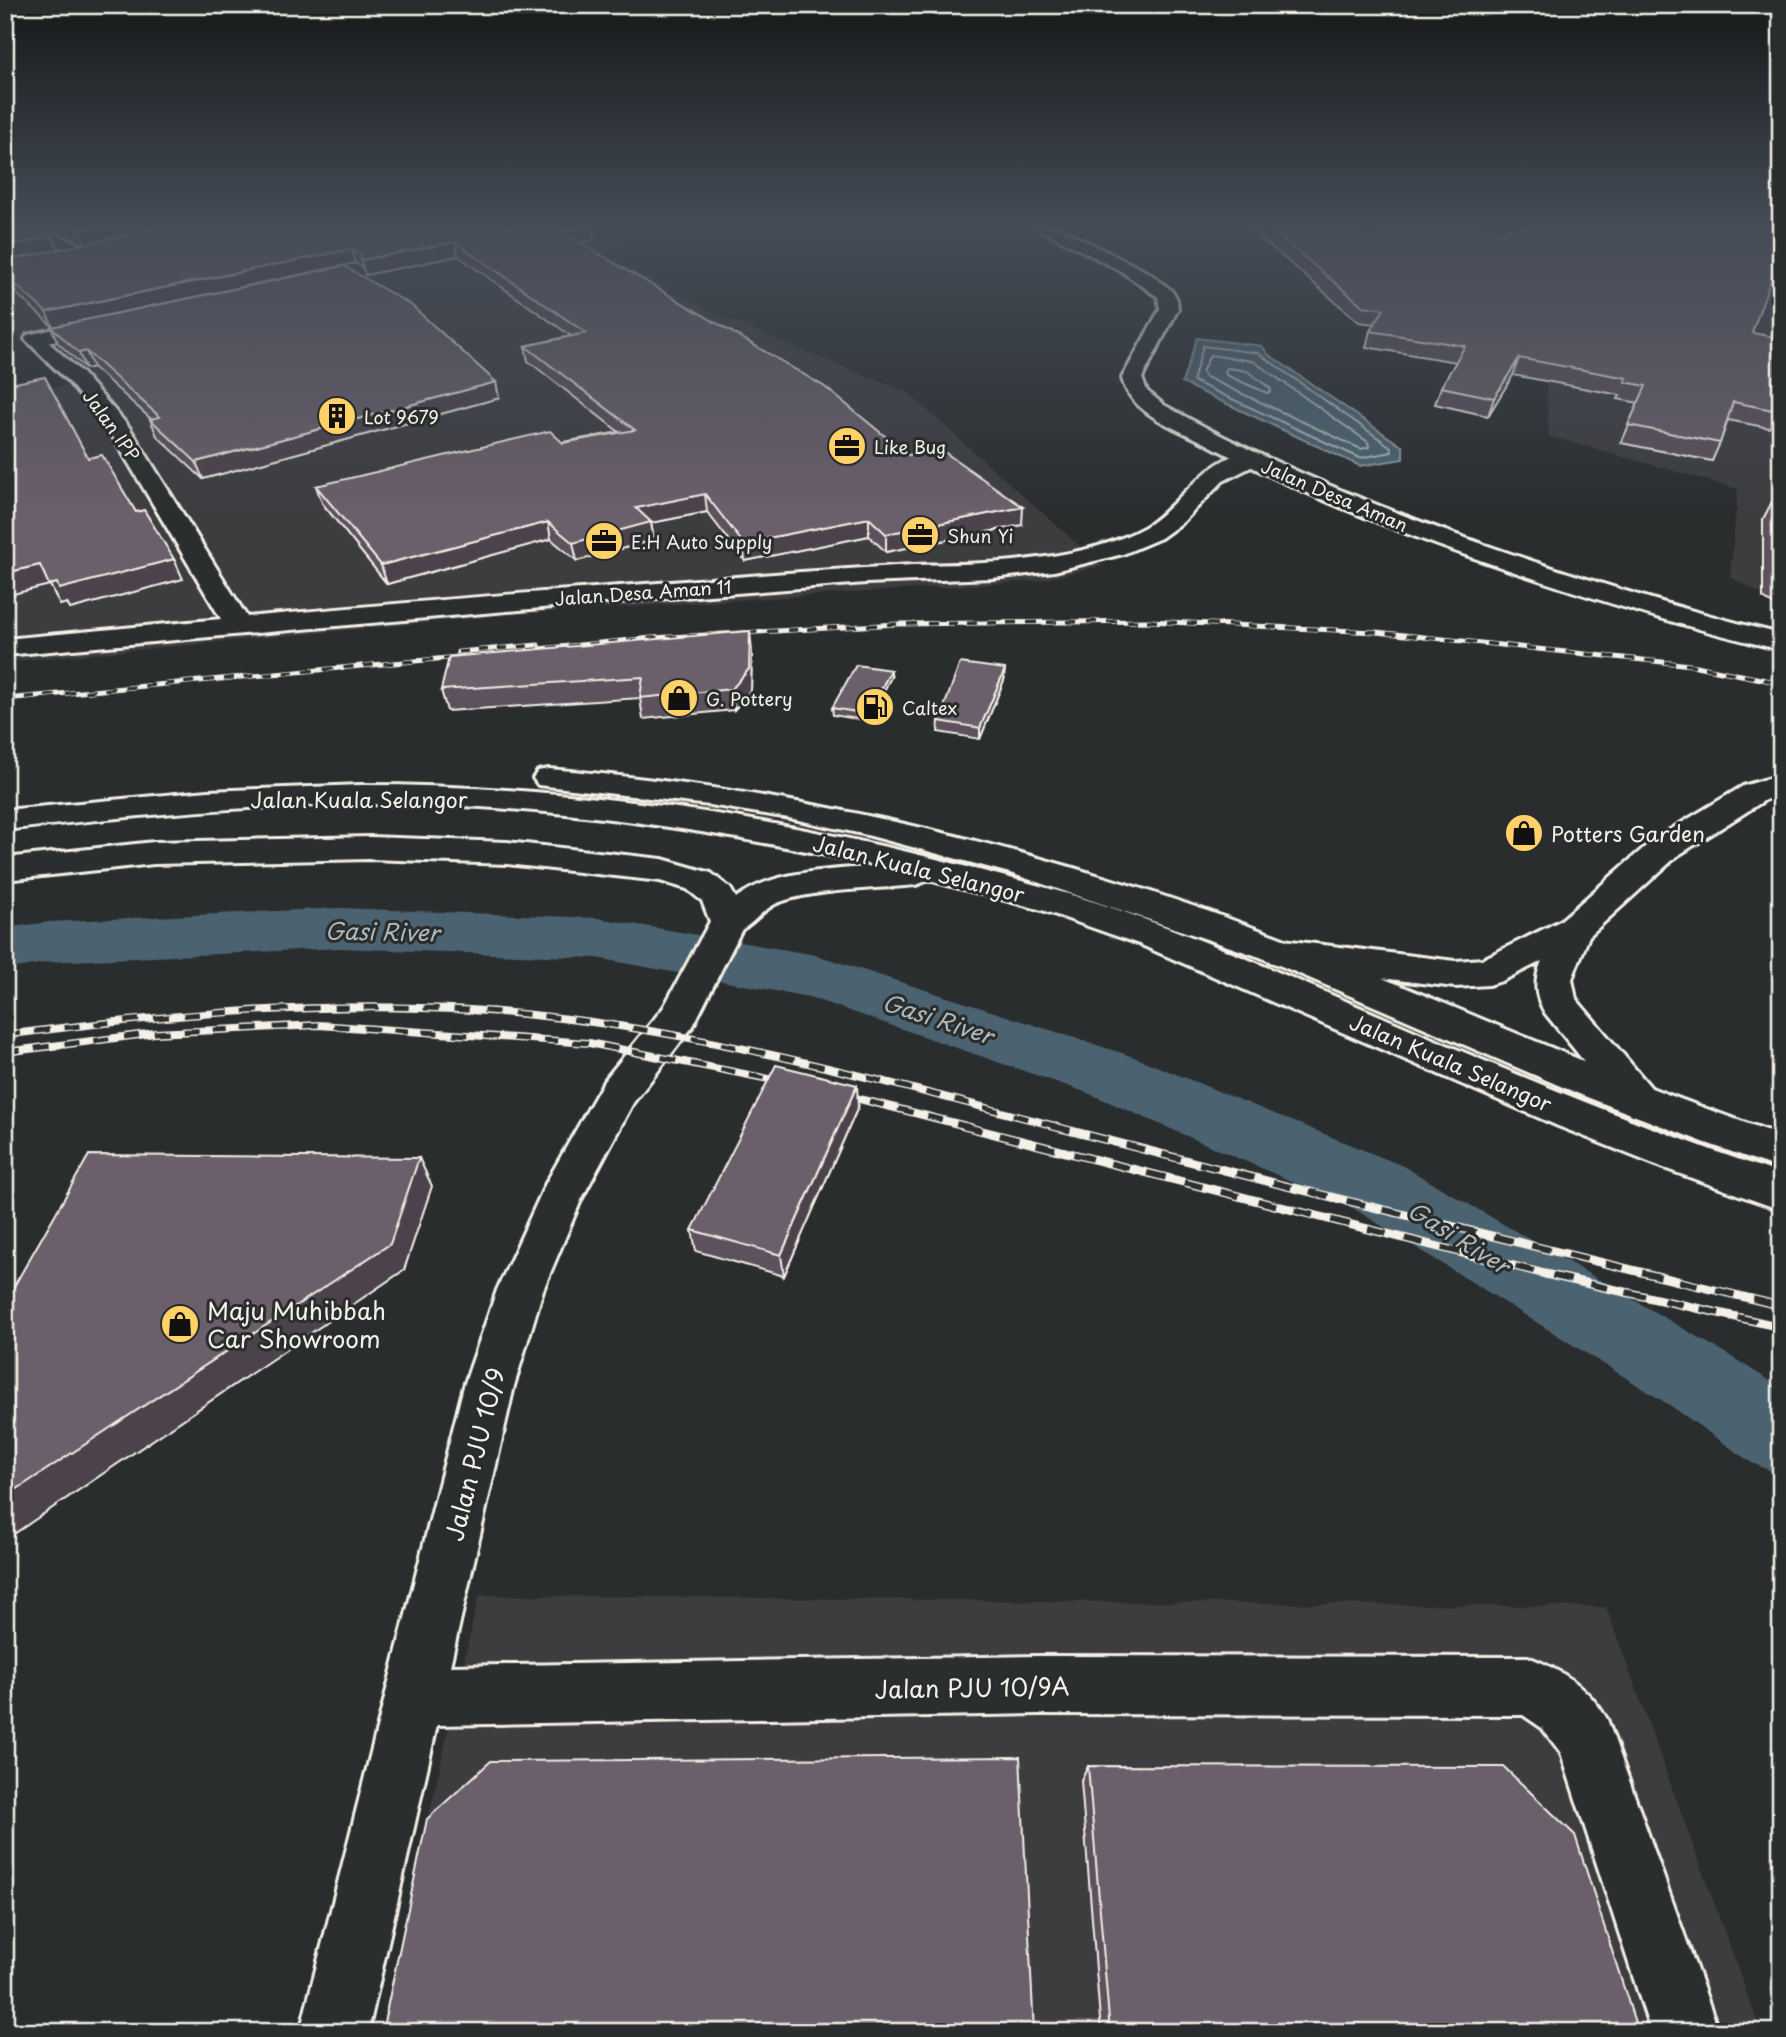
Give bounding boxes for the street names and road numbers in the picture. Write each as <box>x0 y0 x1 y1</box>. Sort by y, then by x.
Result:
street label: Jalan IPP <box>77 384 147 466</box>
street label: Jalan Desa Aman <box>1257 452 1413 538</box>
street label: Jalan Desa Aman 11 <box>554 572 732 612</box>
street label: Jalan Kuala Selangor <box>251 783 468 815</box>
street label: Jalan Kuala Selangor <box>810 826 1028 910</box>
street label: Jalan Kuala Selangor <box>1345 1005 1557 1119</box>
street label: Jalan PJU 10/9 <box>435 1364 513 1544</box>
street label: Jalan PJU 10/9A <box>874 1667 1070 1707</box>

